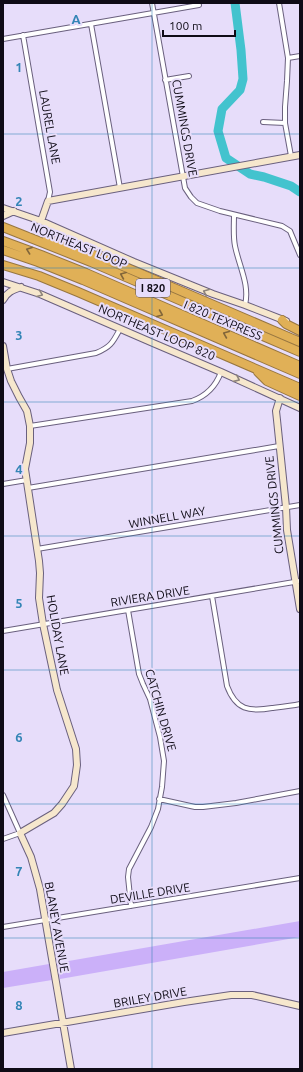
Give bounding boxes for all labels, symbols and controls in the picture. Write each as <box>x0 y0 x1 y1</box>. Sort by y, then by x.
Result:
text: A <box>71 12 81 26</box>
scale bar <box>163 12 235 38</box>
text: 100 m <box>169 19 202 32</box>
text: 1 <box>15 60 23 74</box>
street label: CUMMINGS DRIVE <box>170 78 200 178</box>
street label: LAUREL LANE <box>37 89 63 165</box>
text: 2 <box>15 194 23 208</box>
street label: NORTHEAST LOOP <box>29 220 129 270</box>
one-way arrow <box>25 247 32 255</box>
one-way arrow <box>119 272 126 280</box>
road number: I 820 <box>136 279 170 297</box>
one-way arrow <box>203 288 210 296</box>
one-way arrow <box>36 290 43 298</box>
street label: I 820 TEXPRESS <box>182 298 264 342</box>
street label: NORTHEAST LOOP 820 <box>97 301 218 363</box>
one-way arrow <box>157 309 164 317</box>
text: 3 <box>15 328 23 342</box>
one-way arrow <box>222 331 230 339</box>
one-way arrow <box>233 374 240 382</box>
street label: CUMMINGS DRIVE <box>262 455 286 555</box>
text: 4 <box>15 462 23 476</box>
street label: WINNELL WAY <box>128 504 207 530</box>
street label: RIVIERA DRIVE <box>110 583 191 609</box>
street label: HOLIDAY LANE <box>45 594 72 676</box>
text: 5 <box>15 596 23 610</box>
street label: CATCHIN DRIVE <box>143 667 179 753</box>
text: 6 <box>15 730 23 744</box>
text: 7 <box>15 864 23 878</box>
street label: DEVILLE DRIVE <box>109 880 191 906</box>
street label: BLANEY AVENUE <box>43 881 71 974</box>
street label: BRILEY DRIVE <box>112 984 188 1010</box>
text: 8 <box>15 998 23 1012</box>

